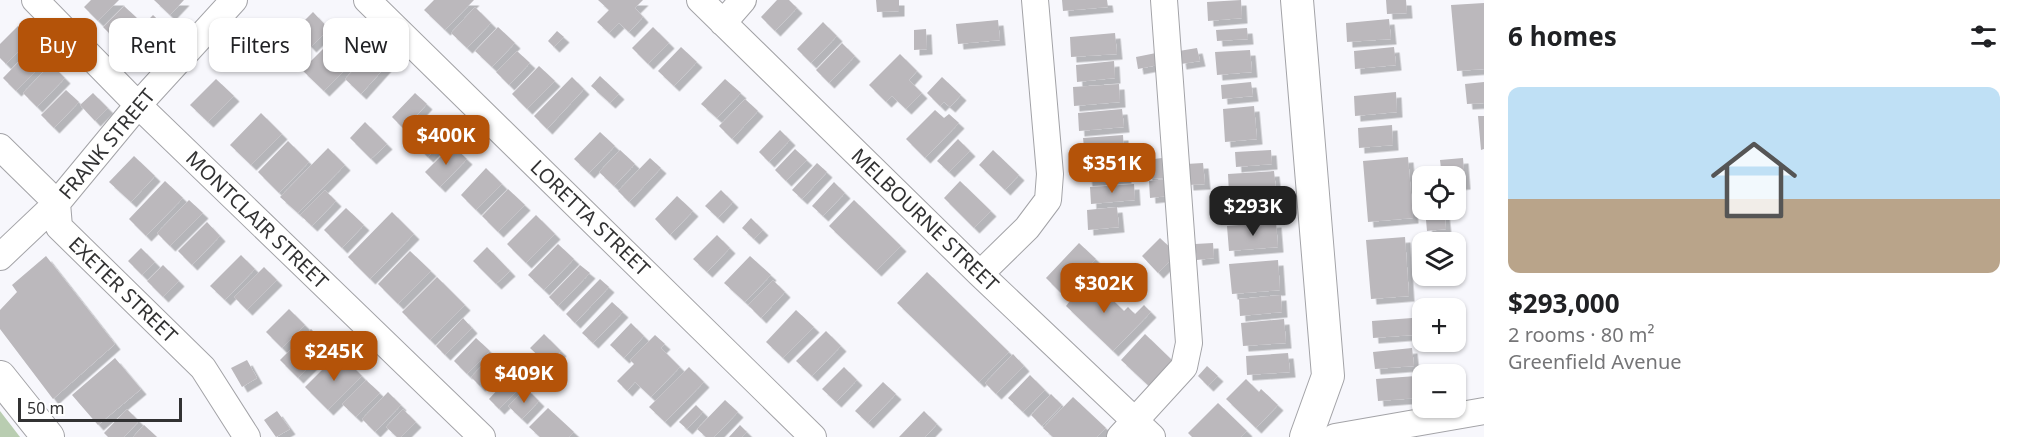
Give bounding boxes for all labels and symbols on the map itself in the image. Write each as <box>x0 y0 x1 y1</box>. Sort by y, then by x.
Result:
street label: FRANK STREET <box>52 83 161 205</box>
pin: $400K <box>404 115 488 166</box>
street label: MELBOURNE STREET <box>846 142 1005 297</box>
pin: $351K <box>1070 143 1154 194</box>
street label: MONTCLAIR STREET <box>180 145 334 295</box>
street label: LORETTA STREET <box>525 154 656 282</box>
pin: $293K <box>1211 186 1295 237</box>
street label: EXETER STREET <box>63 231 184 349</box>
pin: $302K <box>1062 263 1146 314</box>
pin: $245K <box>292 331 376 382</box>
pin: $409K <box>482 353 566 404</box>
scale bar <box>18 395 182 422</box>

